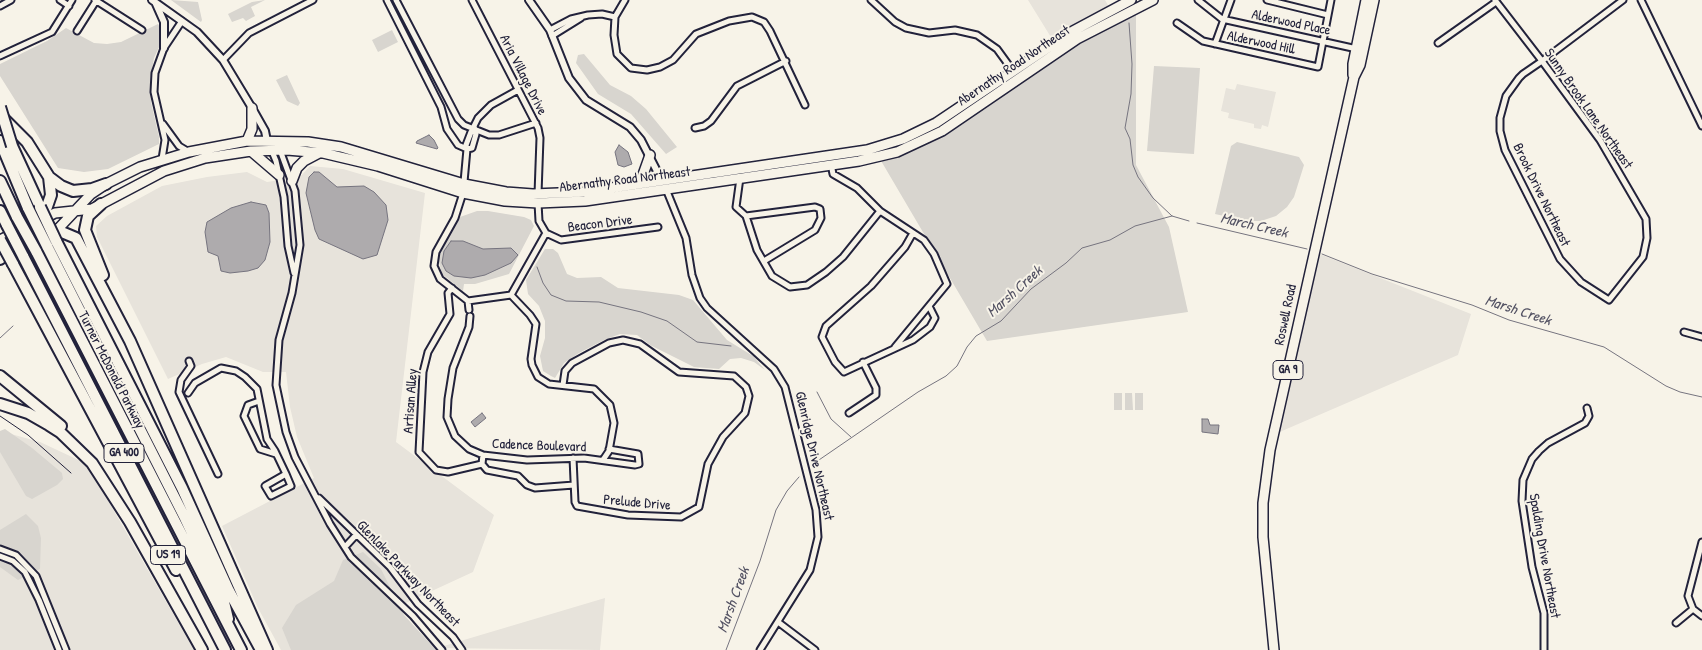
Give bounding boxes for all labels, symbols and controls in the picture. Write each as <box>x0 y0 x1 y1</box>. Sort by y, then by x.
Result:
street label: Alderwood Place <box>1250 6 1332 40</box>
street label: Abernathy Road Northeast <box>955 22 1073 110</box>
street label: Alderwood Hill <box>1225 28 1297 58</box>
street label: Aria Village Drive <box>496 32 550 118</box>
street label: Sunny Brook Lane Northeast <box>1540 46 1636 172</box>
street label: Brook Drive Northeast <box>1509 141 1573 249</box>
street label: Abernathy Road Northeast <box>559 164 691 196</box>
water label: March Creek <box>1219 210 1289 242</box>
street label: Beacon Drive <box>567 212 633 236</box>
water label: Marsh Creek <box>984 262 1046 322</box>
street label: Roswell Road <box>1271 283 1301 347</box>
water label: Marsh Creek <box>1483 292 1553 330</box>
street label: Turner McDonald Parkway <box>74 308 148 432</box>
road number: GA 9 <box>1273 360 1303 380</box>
street label: Artisan Alley <box>400 368 422 434</box>
street label: Glenridge Drive Northeast <box>791 390 837 522</box>
street label: Cadence Boulevard <box>492 436 586 456</box>
road number: GA 400 <box>104 443 144 462</box>
street label: Prelude Drive <box>603 492 671 514</box>
street label: Spalding Drive Northeast <box>1525 492 1563 620</box>
street label: Glenlake Parkway Northeast <box>353 517 463 631</box>
road number: US 19 <box>150 546 186 564</box>
water label: Marsh Creek <box>714 565 754 635</box>

